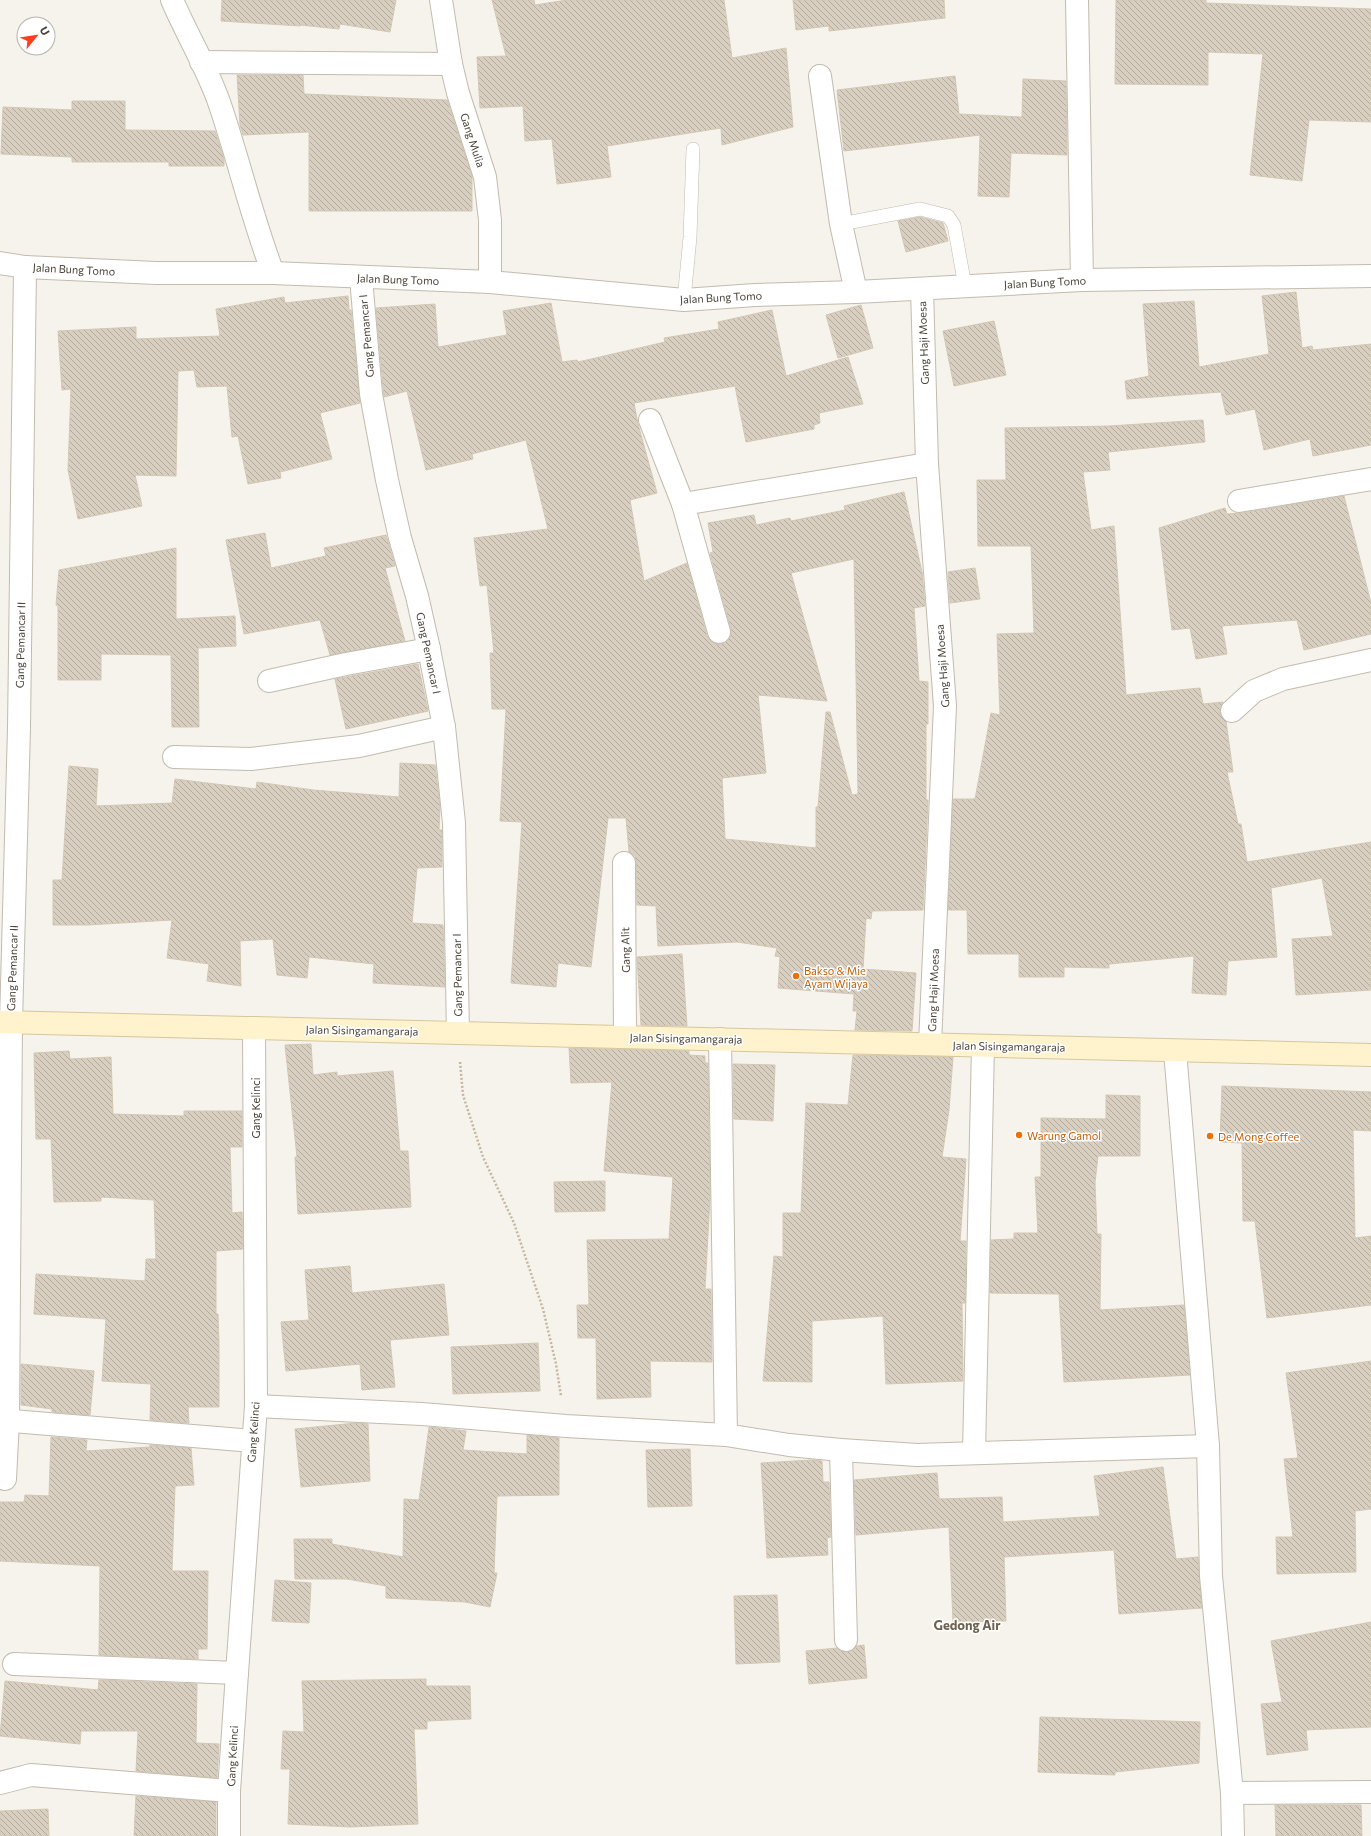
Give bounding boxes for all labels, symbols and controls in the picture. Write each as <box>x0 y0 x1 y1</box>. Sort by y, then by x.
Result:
north arrow <box>16 16 56 56</box>
text: U <box>37 24 53 37</box>
street label: Gang Mulia <box>458 111 488 169</box>
street label: Jalan Bung Tomo <box>32 260 116 279</box>
street label: Jalan Bung Tomo <box>357 271 440 288</box>
street label: Jalan Bung Tomo <box>1003 273 1087 292</box>
street label: Jalan Bung Tomo <box>679 288 763 307</box>
street label: Gang Pemancar I <box>356 294 376 378</box>
street label: Gang Haji Moesa <box>915 301 931 385</box>
street label: Gang Pemancar II <box>13 602 27 688</box>
street label: Gang Pemancar I <box>414 611 444 695</box>
street label: Gang Haji Moesa <box>933 624 951 708</box>
street label: Gang Pemancar II <box>4 925 20 1011</box>
street label: Gang Alit <box>618 926 632 973</box>
street label: Gang Pemancar I <box>450 933 464 1017</box>
street label: Gang Haji Moesa <box>925 948 941 1032</box>
place label: Bakso & Mie Ayam Wijaya <box>804 964 868 990</box>
marker: Bakso & Mie Ayam Wijaya <box>791 971 801 981</box>
street label: Jalan Sisingamangaraja <box>305 1023 419 1038</box>
street label: Jalan Sisingamangaraja <box>629 1031 743 1046</box>
street label: Jalan Sisingamangaraja <box>952 1039 1066 1054</box>
street label: Gang Kelinci <box>249 1077 262 1139</box>
place label: Warung Gamol <box>1027 1129 1101 1142</box>
marker: Warung Gamol <box>1014 1130 1024 1140</box>
place label: De Mong Coffee <box>1218 1130 1299 1143</box>
marker: De Mong Coffee <box>1205 1131 1215 1141</box>
street label: Gang Kelinci <box>244 1401 262 1463</box>
district label: Gedong Air <box>933 1617 1001 1633</box>
street label: Gang Kelinci <box>224 1725 240 1787</box>

